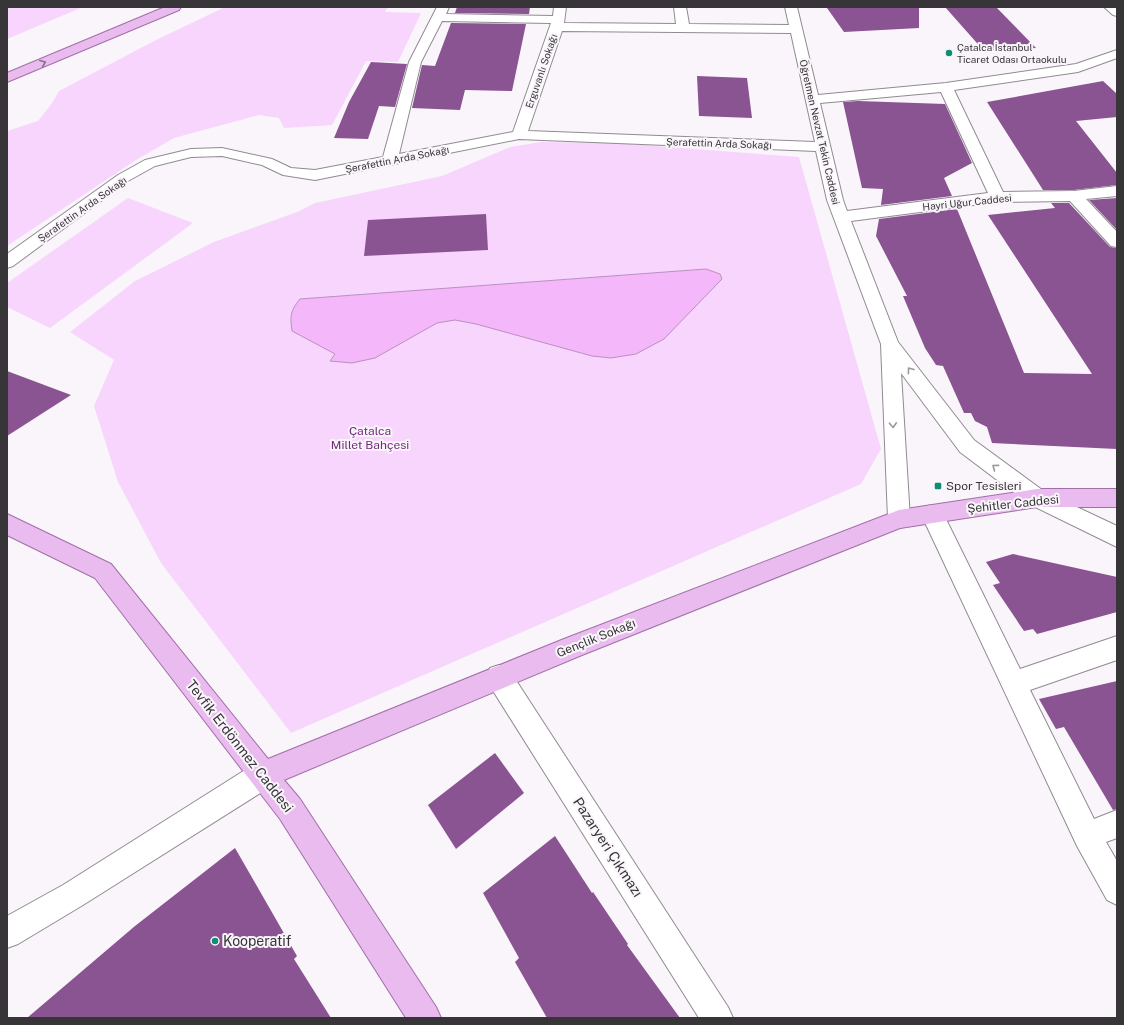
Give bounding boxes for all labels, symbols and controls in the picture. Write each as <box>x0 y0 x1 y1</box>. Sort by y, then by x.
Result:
street label: Erguvanlı Sokağı <box>523 32 559 110</box>
place label: Çatalca İstanbul Ticaret Odası Ortaokulu <box>957 41 1067 65</box>
marker: Çatalca İstanbul Ticaret Odası Ortaokulu <box>944 48 954 58</box>
street label: Öğretmen Nevzat Tekin Caddesi <box>797 58 843 206</box>
one-way arrow <box>39 59 46 67</box>
street label: Şerafettin Arda Sokağı <box>666 135 772 151</box>
street label: Şerafettin Arda Sokağı <box>344 143 450 175</box>
street label: Şerafettin Arda Sokağı <box>35 174 129 244</box>
street label: Hayri Uğur Caddesi <box>922 191 1012 213</box>
one-way arrow <box>907 367 914 374</box>
one-way arrow <box>889 422 898 428</box>
park label: Çatalca Millet Bahçesi <box>331 424 409 452</box>
one-way arrow <box>992 465 999 472</box>
place label: Spor Tesisleri <box>946 479 1022 493</box>
marker: Spor Tesisleri <box>933 481 943 491</box>
street label: Şehitler Caddesi <box>966 492 1060 516</box>
street label: Gençlik Sokağı <box>555 616 637 660</box>
street label: Tevfik Erdönmez Caddesi <box>183 677 297 815</box>
street label: Pazaryeri Çıkmazı <box>570 794 646 900</box>
place label: Kooperatif <box>223 933 292 949</box>
marker: Kooperatif <box>210 936 220 946</box>

